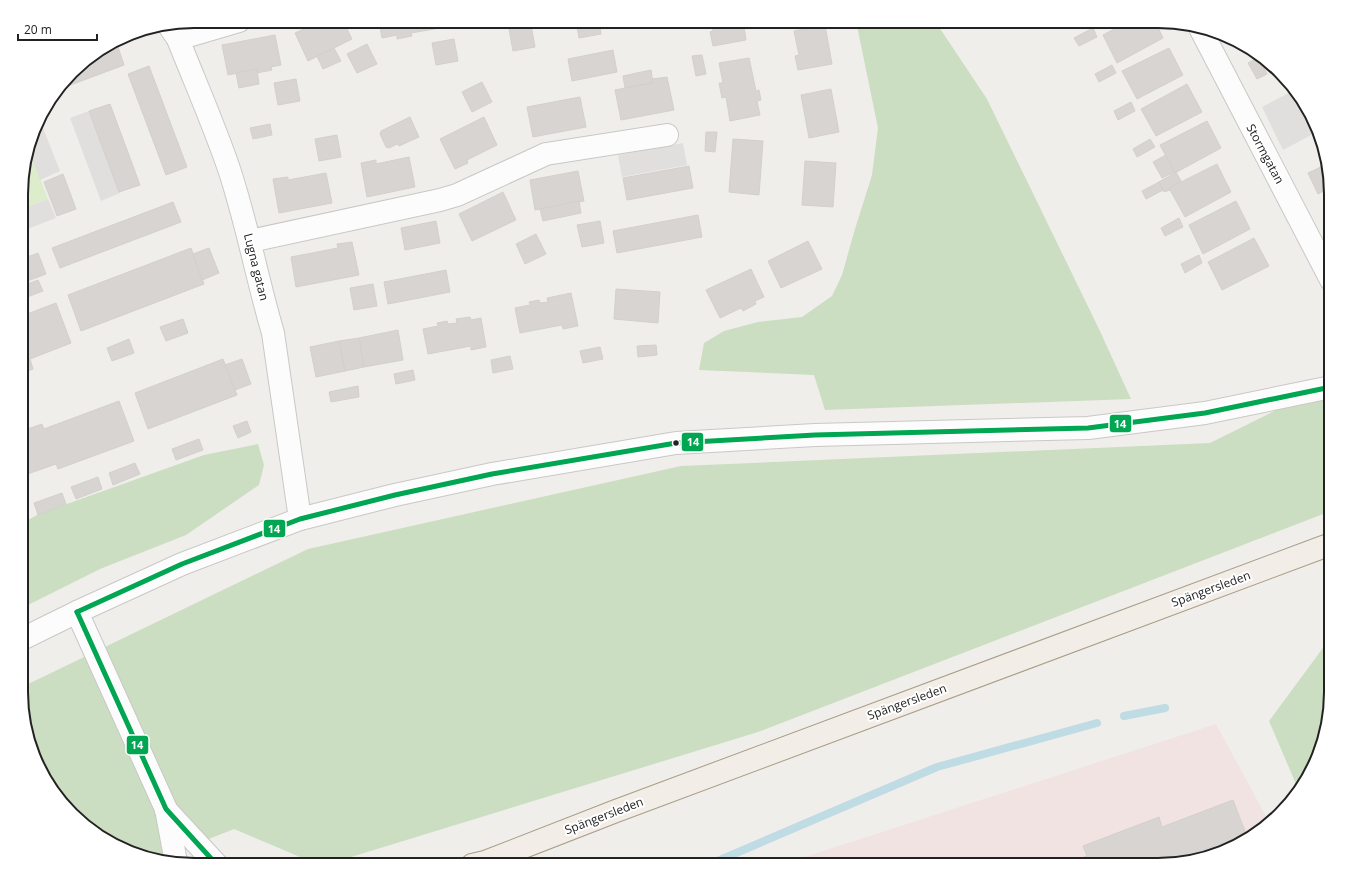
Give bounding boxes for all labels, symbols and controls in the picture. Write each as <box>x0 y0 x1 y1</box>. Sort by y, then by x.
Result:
scale bar <box>18 16 97 42</box>
text: 20 m <box>24 21 52 38</box>
street label: Stormgatan <box>1243 121 1288 187</box>
street label: Lugna gatan <box>240 231 273 302</box>
line badge: 14 <box>1109 414 1132 433</box>
text: 14 <box>1114 416 1127 431</box>
line badge: 14 <box>681 432 704 452</box>
text: 14 <box>687 434 700 449</box>
unlabelled marker <box>671 438 681 448</box>
line badge: 14 <box>263 519 286 538</box>
text: 14 <box>268 521 281 536</box>
street label: Spängersleden <box>1169 566 1253 611</box>
street label: Spängersleden <box>865 679 949 724</box>
line badge: 14 <box>126 735 149 755</box>
text: 14 <box>131 737 144 752</box>
street label: Spängersleden <box>562 793 646 838</box>

